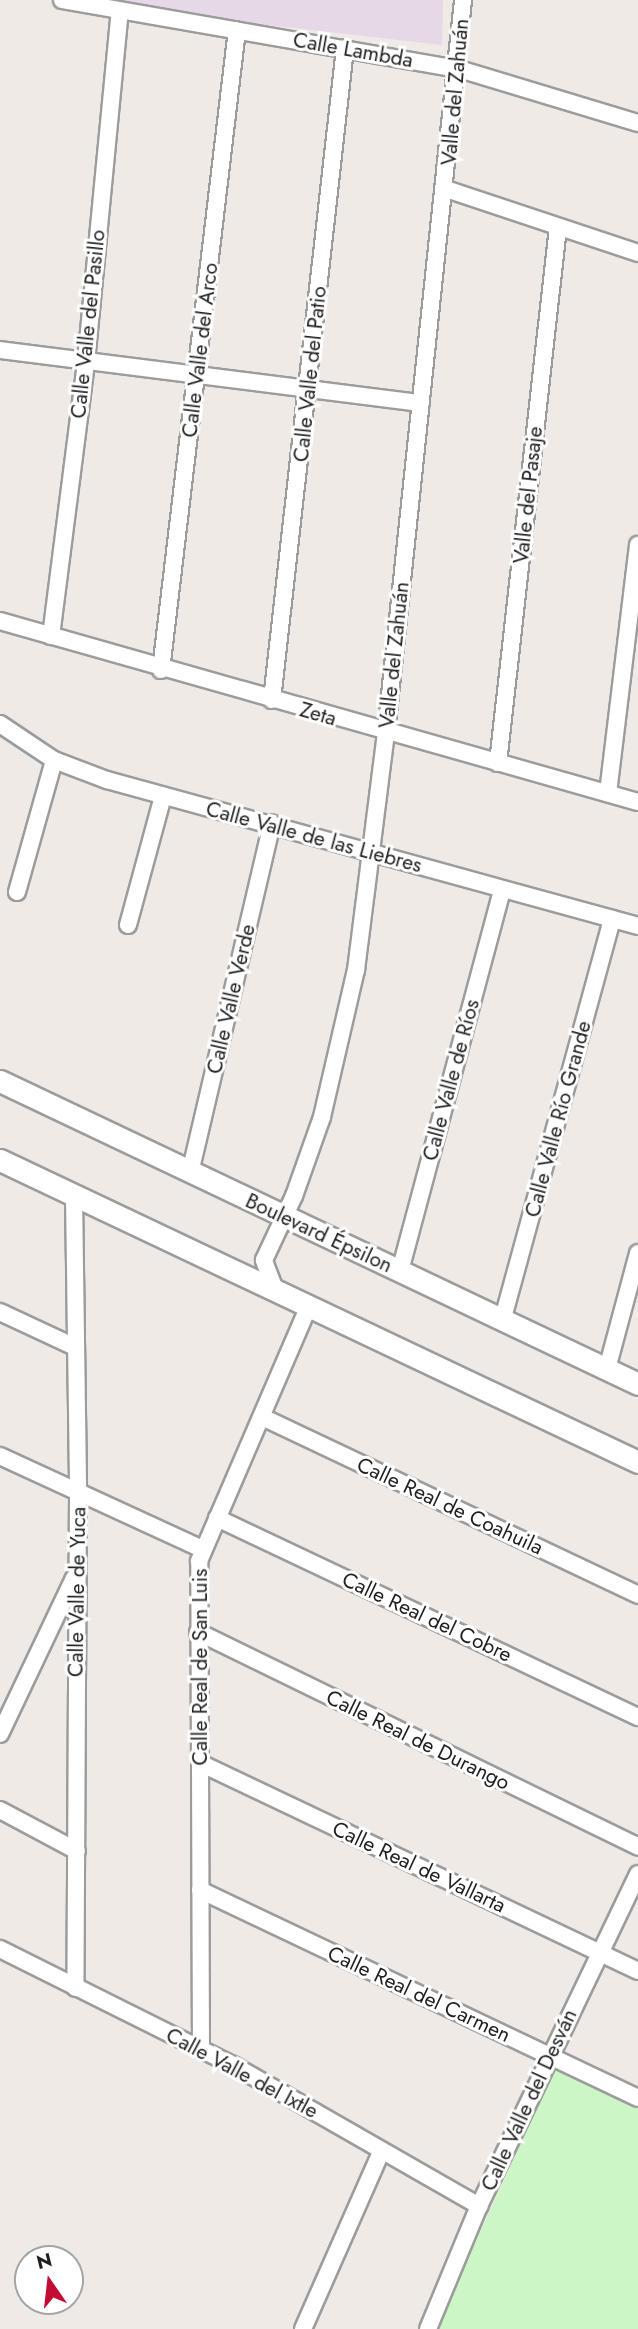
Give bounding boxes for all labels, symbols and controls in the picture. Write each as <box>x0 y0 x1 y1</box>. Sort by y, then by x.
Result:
street label: Valle del Zahuán <box>436 18 474 166</box>
street label: Calle Lambda <box>291 27 415 73</box>
street label: Calle Valle del Pasillo <box>66 228 110 420</box>
street label: Calle Valle del Arco <box>177 261 223 439</box>
street label: Calle Valle del Patio <box>288 285 332 463</box>
street label: Valle del Pasaje <box>508 425 548 565</box>
street label: Valle del Zahuán <box>374 580 414 730</box>
street label: Zeta <box>297 697 339 731</box>
street label: Calle Valle de las Liebres <box>203 796 425 878</box>
street label: Calle Valle Verde <box>202 922 260 1076</box>
street label: Calle Valle de Ríos <box>417 997 485 1163</box>
street label: Calle Valle Río Grande <box>520 1018 596 1220</box>
street label: Boulevard Épsilon <box>242 1188 396 1278</box>
street label: Calle Real de Coahuila <box>353 1452 547 1560</box>
street label: Calle Valle de Yuca <box>63 1507 91 1677</box>
street label: Calle Real del Cobre <box>338 1567 516 1667</box>
street label: Calle Real de San Luis <box>187 1568 213 1766</box>
street label: Calle Real de Durango <box>322 1685 514 1795</box>
street label: Calle Real de Vallarta <box>328 1816 510 1918</box>
street label: Calle Real del Carmen <box>324 1941 514 2047</box>
street label: Calle Valle del Desván <box>476 2005 582 2195</box>
street label: Calle Valle del Ixtle <box>162 2022 322 2124</box>
north arrow <box>14 2245 84 2315</box>
text: N <box>34 2246 55 2276</box>

